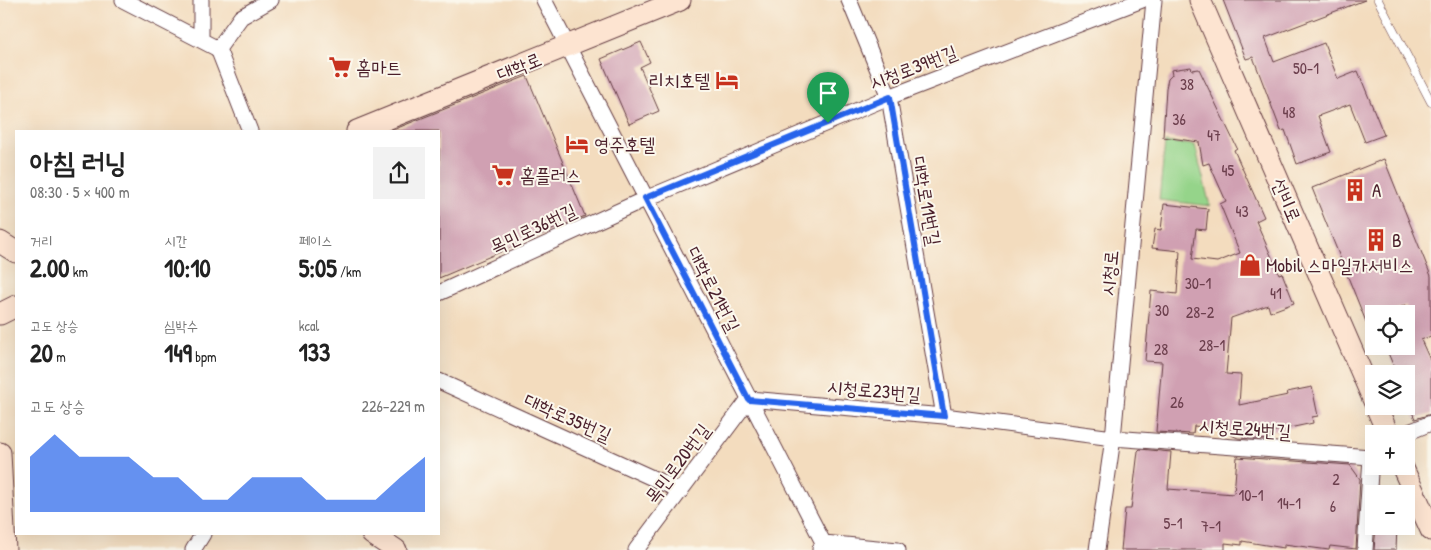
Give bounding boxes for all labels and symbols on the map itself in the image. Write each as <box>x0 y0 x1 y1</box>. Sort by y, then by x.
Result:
street label: 시청로39번길 <box>865 38 961 96</box>
street label: 대학로 <box>493 45 545 87</box>
supermarket icon: 홈마트 <box>327 54 353 80</box>
place label: 홈마트 <box>356 54 402 80</box>
house number: 50-1 <box>1293 57 1319 79</box>
place label: 리치호텔 <box>649 67 710 93</box>
hotel icon: 리치호텔 <box>714 67 740 93</box>
pin <box>807 72 849 123</box>
house number: 38 <box>1180 73 1194 95</box>
house number: 48 <box>1283 101 1296 123</box>
house number: 36 <box>1172 108 1186 130</box>
house number: 47 <box>1207 124 1221 146</box>
hotel icon: 영주호텔 <box>564 131 590 157</box>
place label: 영주호텔 <box>594 131 655 157</box>
street label: 대학로11번길 <box>906 154 948 248</box>
house number: 45 <box>1222 159 1235 181</box>
supermarket icon: 홈플러스 <box>490 162 516 188</box>
place label: 홈플러스 <box>520 162 581 188</box>
street label: 선비로 <box>1266 174 1308 226</box>
building icon: A <box>1342 177 1368 203</box>
place label: A <box>1372 177 1381 203</box>
street label: 목민로36번길 <box>486 197 580 259</box>
house number: 43 <box>1235 200 1249 222</box>
building icon: B <box>1363 227 1389 253</box>
place label: B <box>1392 227 1402 253</box>
street label: 대학로21번길 <box>681 242 747 336</box>
street label: 시청로 <box>1094 249 1124 297</box>
shop icon: Mobil 스마일카서비스 <box>1237 252 1263 278</box>
place label: Mobil 스마일카서비스 <box>1266 252 1414 278</box>
house number: 30-1 <box>1185 272 1211 294</box>
house number: 41 <box>1270 282 1282 304</box>
house number: 30 <box>1155 299 1169 321</box>
house number: 28-2 <box>1186 301 1215 323</box>
house number: 28-1 <box>1199 334 1226 356</box>
house number: 28 <box>1154 338 1168 360</box>
street label: 시청로23번길 <box>826 373 922 407</box>
street label: 대학로35번길 <box>520 386 616 448</box>
house number: 26 <box>1170 391 1184 413</box>
street label: 시청로24번길 <box>1198 412 1292 444</box>
street label: 목민로20번길 <box>638 418 716 508</box>
house number: 2 <box>1332 468 1340 490</box>
house number: 10-1 <box>1238 484 1264 506</box>
house number: 14-1 <box>1277 492 1301 514</box>
house number: 6 <box>1330 495 1336 517</box>
house number: 5-1 <box>1163 512 1183 534</box>
house number: 7-1 <box>1201 515 1221 537</box>

